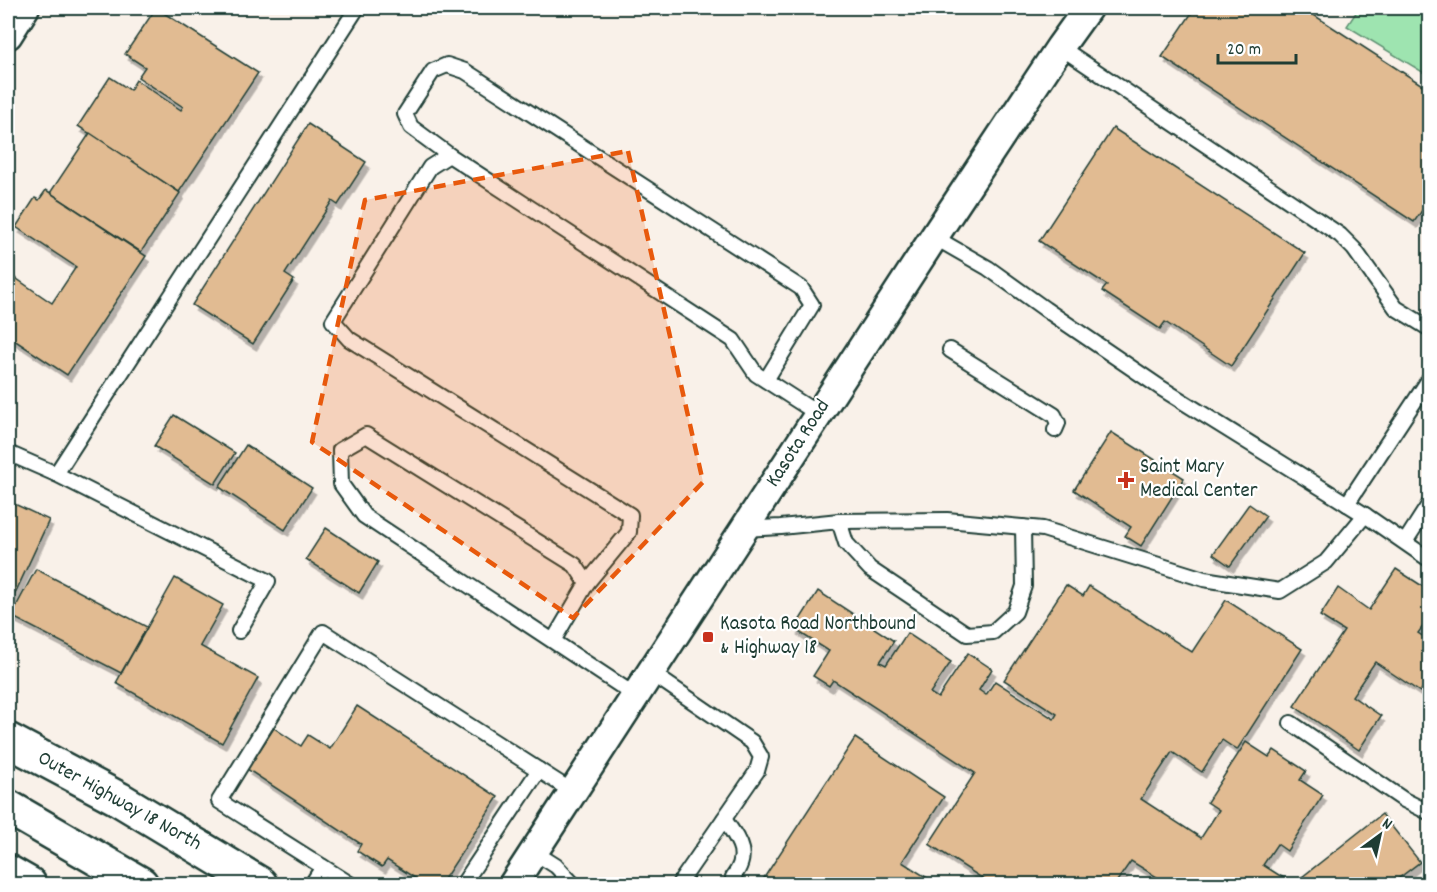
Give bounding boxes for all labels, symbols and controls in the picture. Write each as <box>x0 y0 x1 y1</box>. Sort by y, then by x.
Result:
scale bar <box>1218 27 1296 65</box>
text: 20 m <box>1227 38 1261 63</box>
street label: Kasota Road <box>759 394 839 494</box>
place label: Saint Mary Medical Center <box>1140 453 1258 507</box>
marker: Saint Mary Medical Center <box>1117 471 1135 489</box>
place label: Kasota Road Northbound & Highway 18 <box>720 610 916 664</box>
marker: Kasota Road Northbound & Highway 18 <box>701 630 715 644</box>
street label: Outer Highway 18 North <box>31 744 207 860</box>
north arrow <box>1350 805 1410 865</box>
text: N <box>1377 813 1396 836</box>

